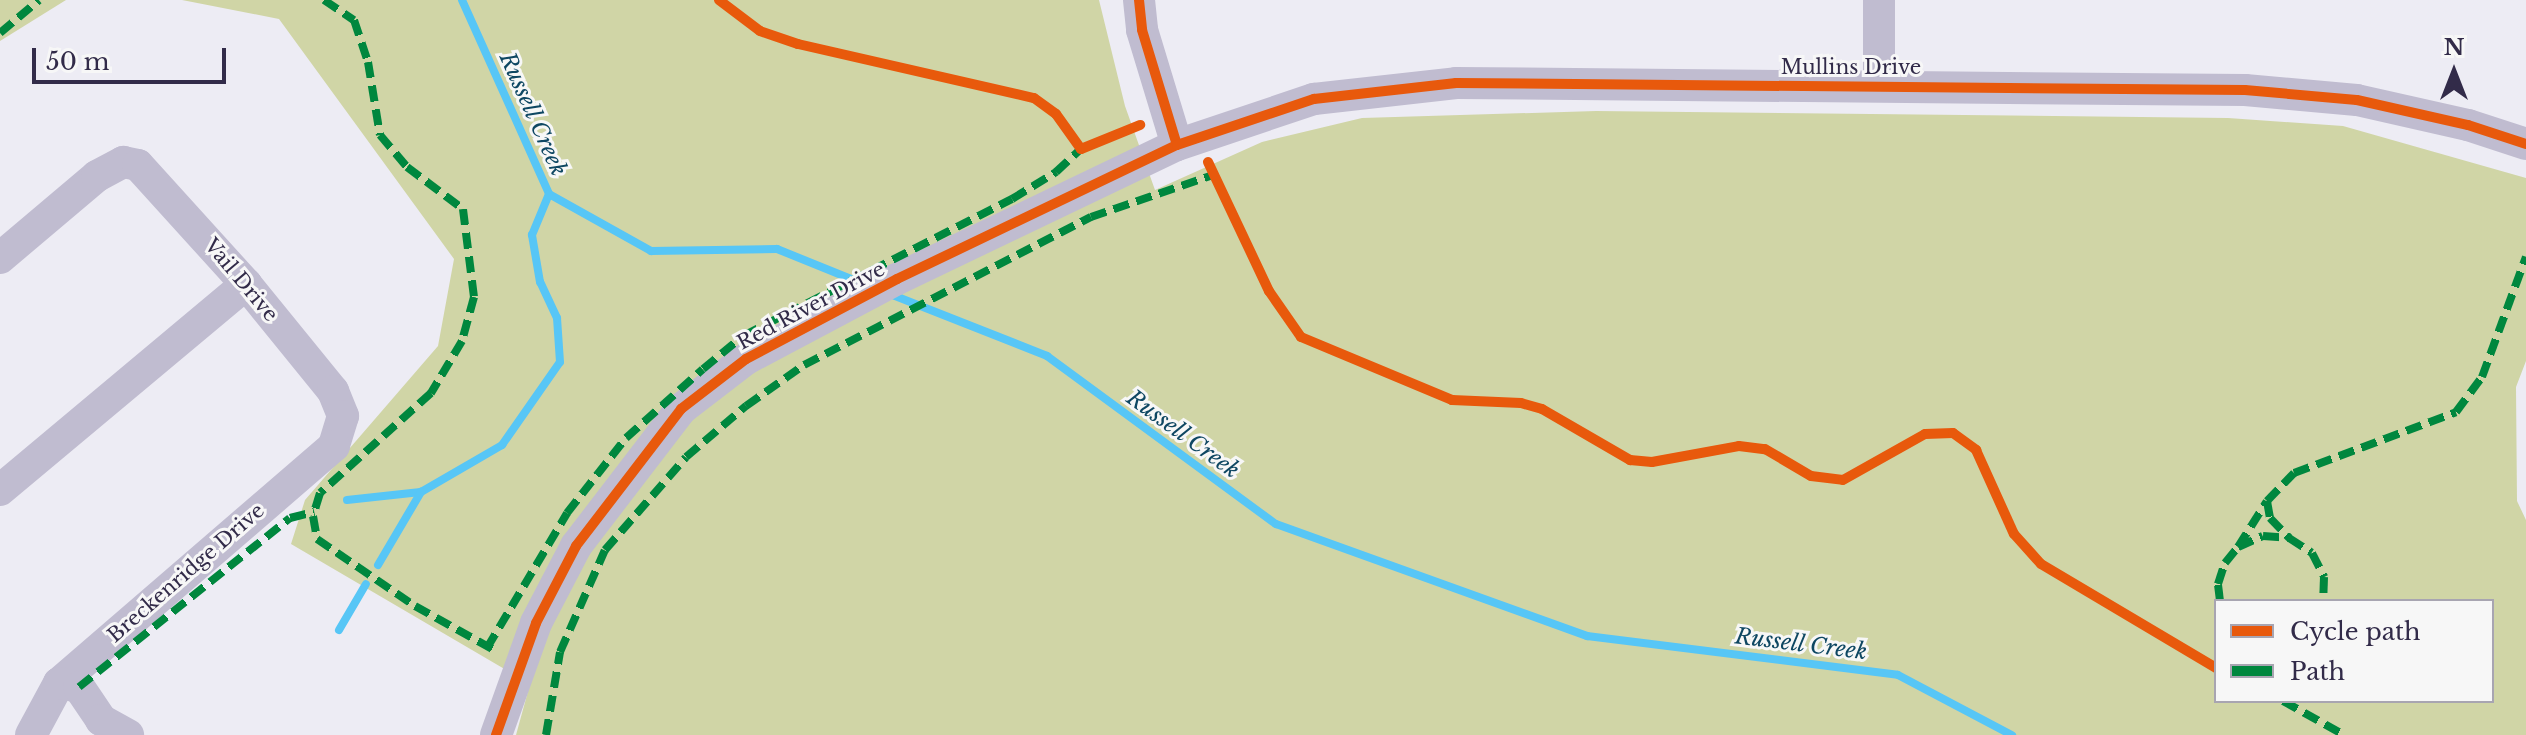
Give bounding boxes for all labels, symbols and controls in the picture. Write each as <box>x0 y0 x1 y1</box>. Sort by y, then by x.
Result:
scale bar <box>36 32 230 82</box>
north arrow <box>2414 32 2494 112</box>
text: N <box>2444 34 2464 61</box>
text: 50 m <box>46 47 109 76</box>
water label: Russell Creek <box>494 48 572 180</box>
street label: Mullins Drive <box>1781 55 1921 79</box>
street label: Vail Drive <box>199 234 283 326</box>
street label: Red River Drive <box>733 257 889 355</box>
water label: Russell Creek <box>1121 384 1245 484</box>
street label: Breckenridge Drive <box>103 498 269 648</box>
legend <box>2214 599 2494 703</box>
text: Cycle path <box>2290 617 2421 646</box>
water label: Russell Creek <box>1733 623 1869 665</box>
text: Path <box>2290 657 2345 686</box>

